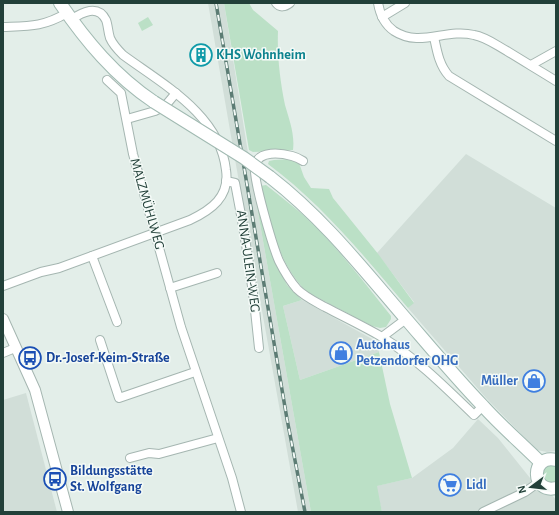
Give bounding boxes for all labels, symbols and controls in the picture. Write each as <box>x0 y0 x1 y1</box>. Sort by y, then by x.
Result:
building icon: KHS Wohnheim <box>188 42 214 68</box>
place label: KHS Wohnheim <box>216 48 306 62</box>
street label: MALZMÜHLWEG <box>127 156 170 251</box>
street label: ANNA-ULEIN-WEG <box>234 209 262 313</box>
place label: Autohaus Petzendorfer OHG <box>356 338 459 368</box>
shop icon: Autohaus Petzendorfer OHG <box>328 340 354 366</box>
bus stop icon: Dr.-Josef-Keim-Straße <box>17 345 43 371</box>
place label: Dr.-Josef-Keim-Straße <box>46 351 170 365</box>
shop icon: Müller <box>521 368 547 394</box>
place label: Müller <box>481 374 518 388</box>
place label: Bildungsstätte St. Wolfgang <box>70 464 153 494</box>
bus stop icon: Bildungsstätte St. Wolfgang <box>42 466 68 492</box>
north arrow <box>511 467 551 507</box>
supermarket icon: Lidl <box>437 472 463 498</box>
place label: Lidl <box>466 478 487 492</box>
text: N <box>516 484 528 495</box>

